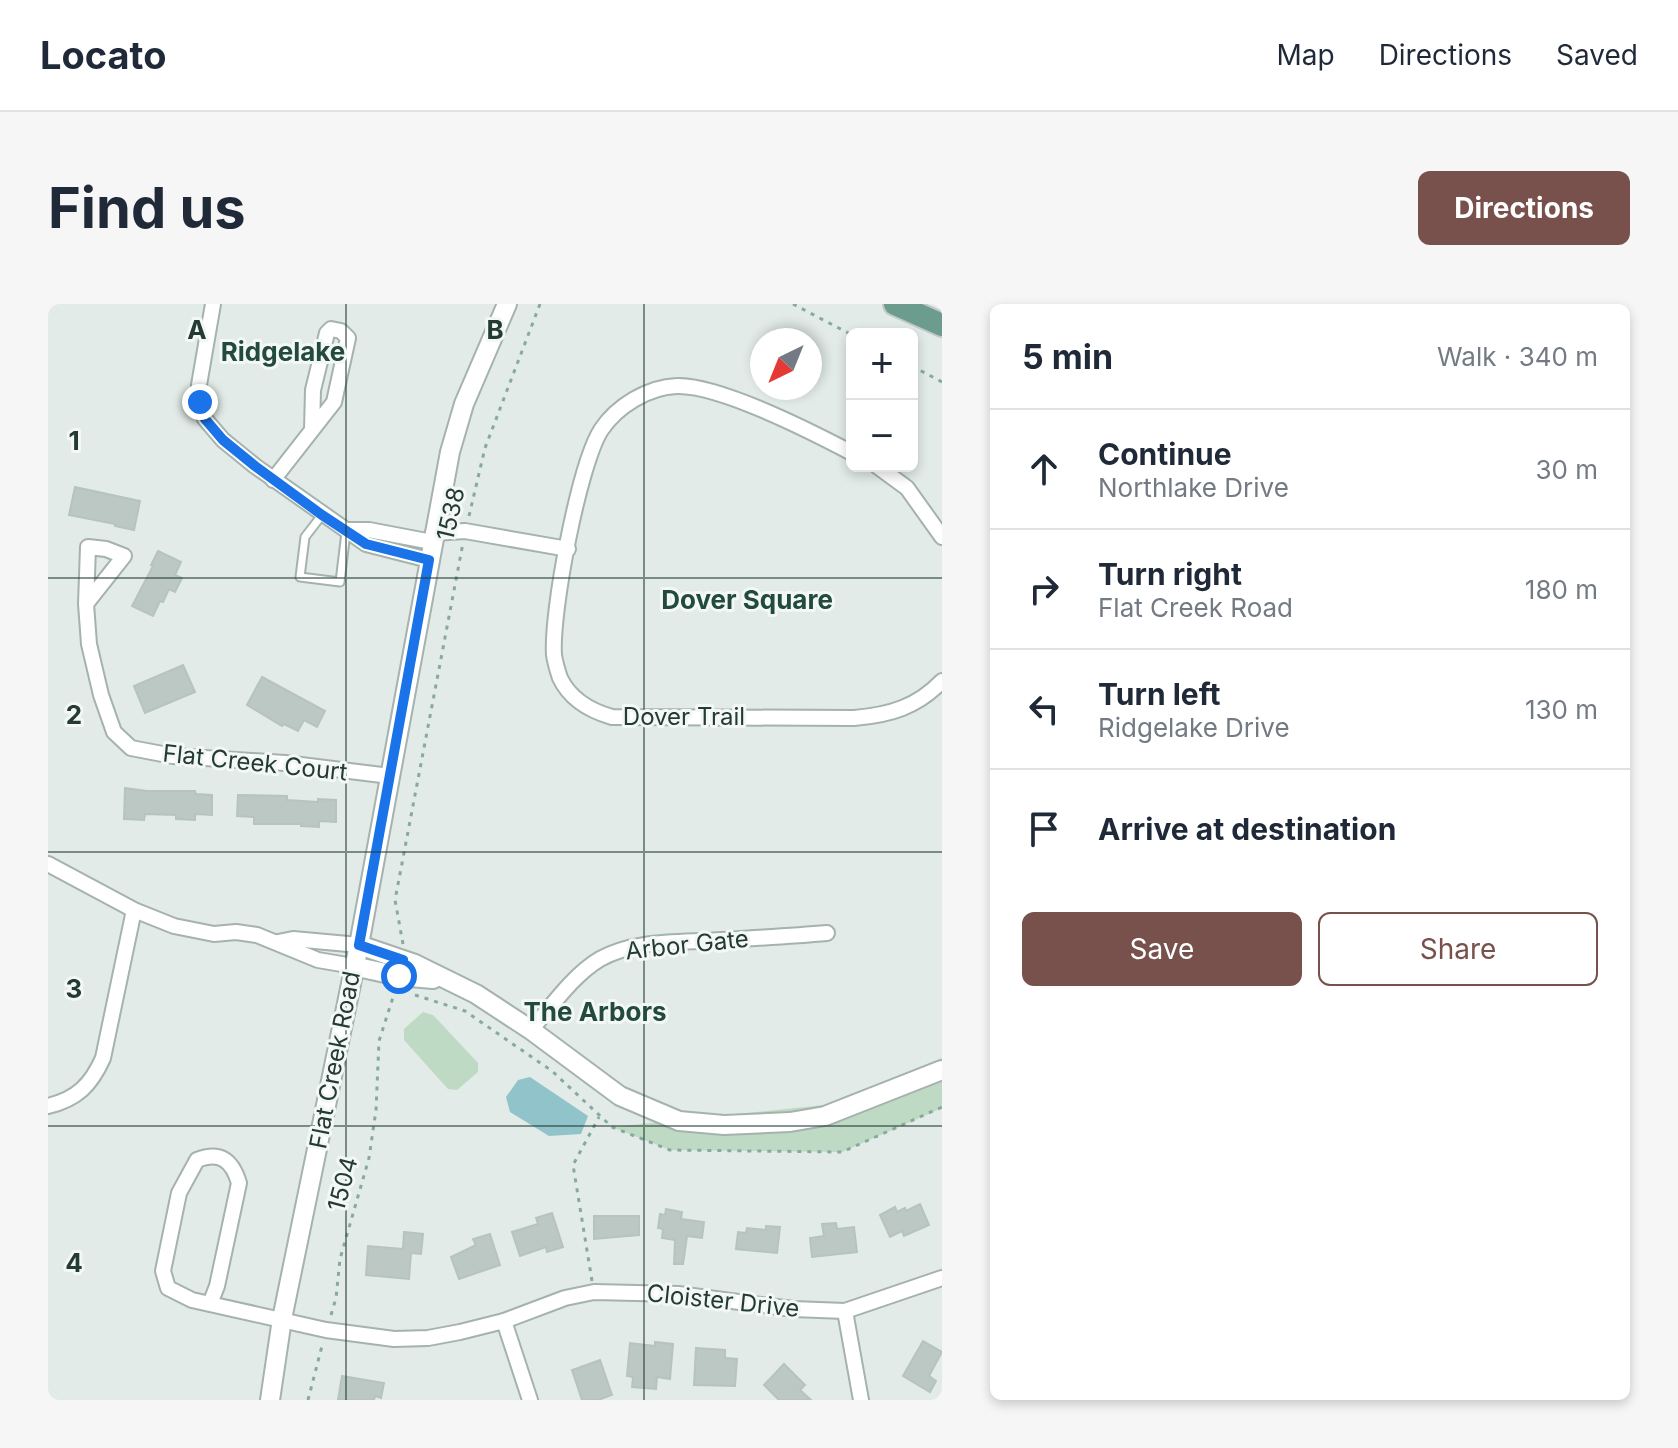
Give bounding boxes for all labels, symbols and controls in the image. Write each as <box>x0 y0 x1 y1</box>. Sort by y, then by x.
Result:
text: Locato <box>40 32 166 78</box>
text: Map <box>1276 38 1335 72</box>
text: Directions <box>1379 38 1512 72</box>
text: Saved <box>1556 38 1638 72</box>
button: Directions <box>1418 171 1630 245</box>
text: Find us <box>48 174 246 242</box>
text: A <box>187 314 207 345</box>
text: B <box>486 314 504 345</box>
north arrow <box>750 328 822 400</box>
map controls <box>846 328 918 472</box>
button: + <box>846 328 918 400</box>
district label: Ridgelake <box>221 336 345 367</box>
text: 5 min <box>1022 336 1113 377</box>
text: Walk · 340 m <box>1437 341 1598 372</box>
route end <box>182 384 218 420</box>
button: − <box>846 400 918 472</box>
text: 1 <box>68 425 80 456</box>
text: Continue <box>1098 436 1232 472</box>
icon: ahead <box>1022 447 1066 491</box>
text: 30 m <box>1535 454 1598 485</box>
text: Northlake Drive <box>1098 472 1289 503</box>
street label: 1538 <box>430 484 471 543</box>
text: Turn right <box>1098 556 1242 592</box>
icon: right <box>1022 567 1066 611</box>
text: 180 m <box>1525 574 1598 605</box>
district label: Dover Square <box>661 584 833 615</box>
text: Flat Creek Road <box>1098 592 1293 623</box>
text: Turn left <box>1098 676 1220 712</box>
icon: left <box>1022 687 1066 731</box>
text: 130 m <box>1525 694 1598 725</box>
text: 2 <box>66 699 82 730</box>
street label: Dover Trail <box>623 702 745 731</box>
text: Ridgelake Drive <box>1098 712 1290 743</box>
street label: Flat Creek Court <box>161 738 349 787</box>
icon: arrive <box>1022 807 1066 851</box>
text: Arrive at destination <box>1098 811 1396 847</box>
button: Save <box>1022 912 1302 986</box>
button: Share <box>1318 912 1598 986</box>
street label: Arbor Gate <box>624 924 750 965</box>
route start <box>381 958 417 994</box>
street label: Flat Creek Road <box>303 969 366 1151</box>
text: 3 <box>66 973 82 1004</box>
district label: The Arbors <box>523 996 667 1027</box>
street label: 1504 <box>321 1154 364 1214</box>
text: 4 <box>65 1247 83 1278</box>
street label: Cloister Drive <box>645 1278 801 1323</box>

